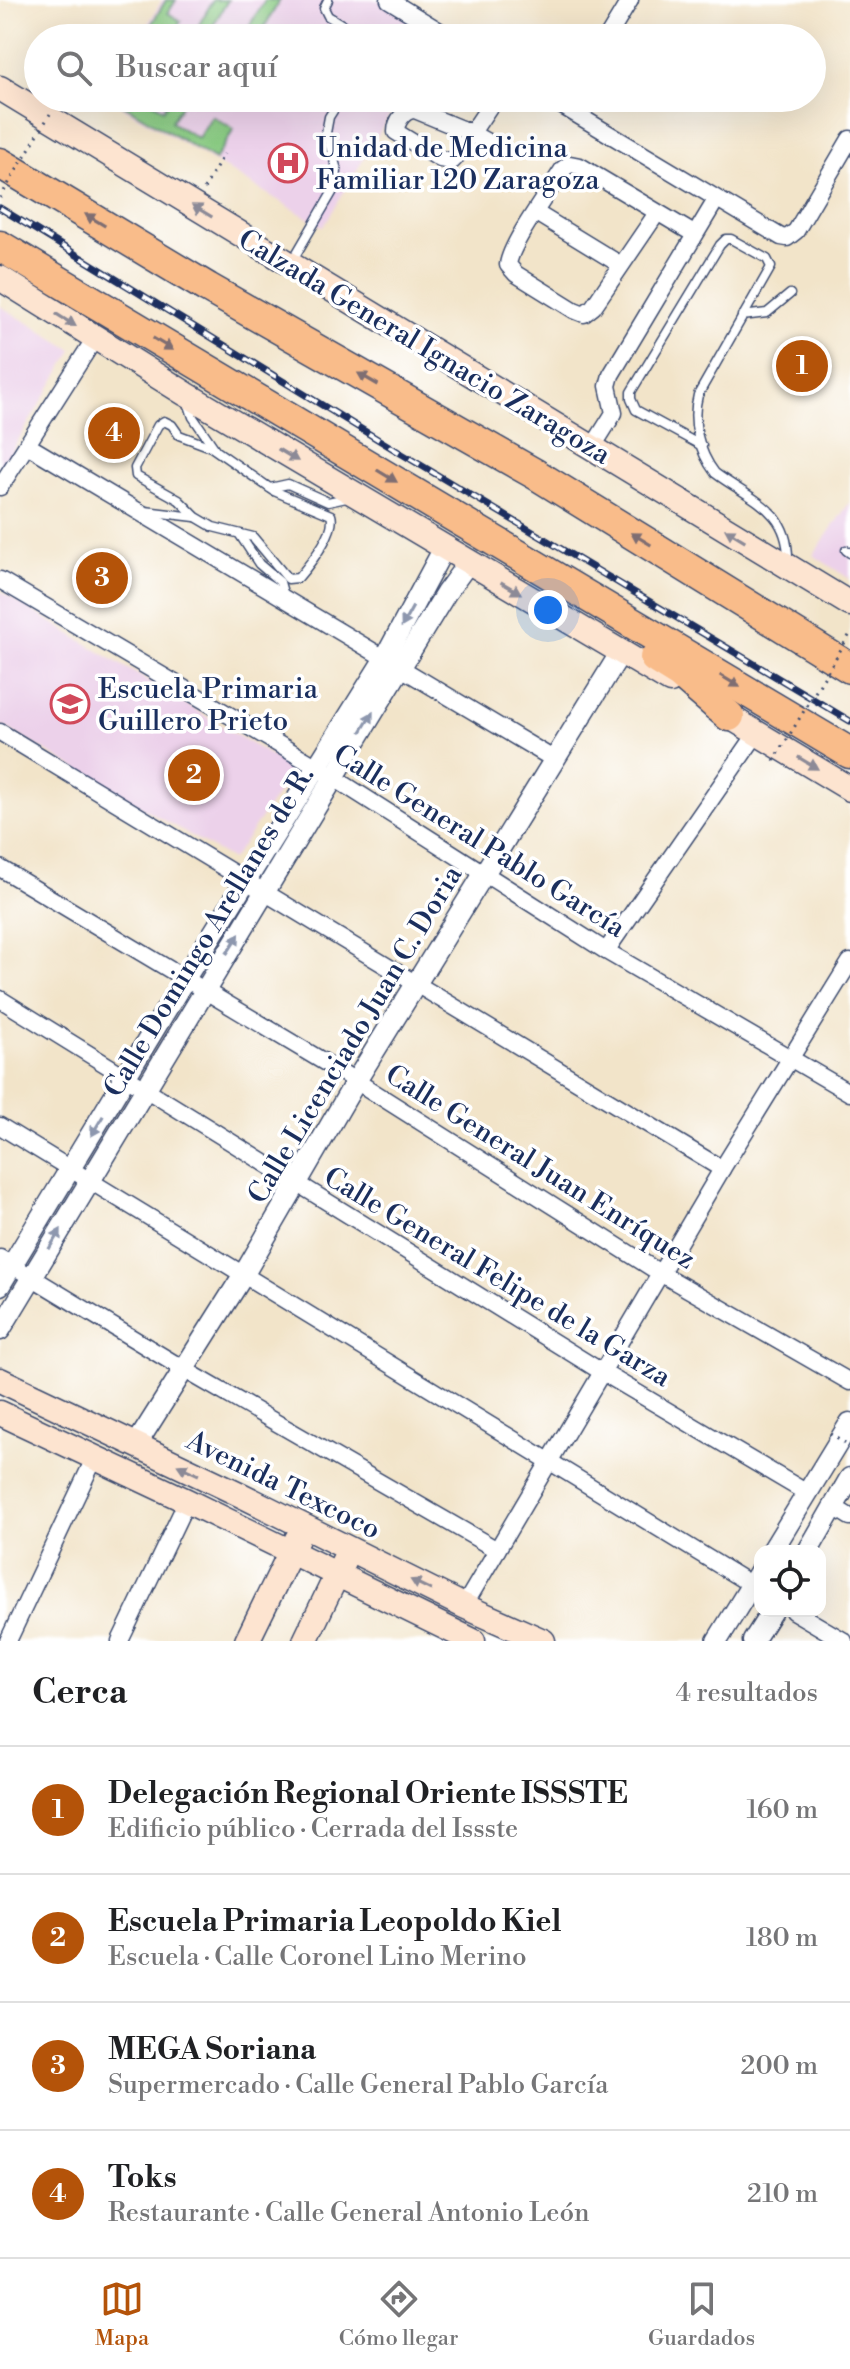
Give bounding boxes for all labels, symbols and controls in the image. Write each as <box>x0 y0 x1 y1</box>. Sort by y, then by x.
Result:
search box <box>24 24 826 112</box>
icon: search <box>52 46 96 90</box>
text: Buscar aquí <box>116 49 278 87</box>
place label: Unidad de Medicina Familiar 120 Zaragoza <box>316 131 600 198</box>
hospital icon: Unidad de Medicina Familiar 120 Zaragoza <box>267 142 309 184</box>
one-way arrow <box>191 204 213 218</box>
one-way arrow <box>84 213 106 227</box>
street label: Calzada General Ignacio Zaragoza <box>232 222 617 473</box>
one-way arrow <box>55 312 77 326</box>
one-way arrow <box>152 336 174 350</box>
pin: 1 <box>776 336 828 396</box>
one-way arrow <box>357 372 379 386</box>
pin: 4 <box>88 403 140 463</box>
one-way arrow <box>277 448 299 462</box>
one-way arrow <box>376 469 398 483</box>
one-way arrow <box>724 528 746 542</box>
one-way arrow <box>630 532 652 546</box>
pin: 3 <box>76 548 128 608</box>
one-way arrow <box>500 581 522 595</box>
your location <box>528 590 568 630</box>
one-way arrow <box>401 606 414 629</box>
place label: Escuela Primaria Guillero Prieto <box>98 672 319 739</box>
one-way arrow <box>719 674 741 688</box>
school or university icon: Escuela Primaria Guillero Prieto <box>49 683 91 725</box>
one-way arrow <box>360 711 374 733</box>
street label: Calle General Pablo García <box>327 737 632 946</box>
pin: 2 <box>168 745 220 805</box>
one-way arrow <box>796 755 819 770</box>
street label: Calle Domingo Arellanes de R. <box>96 760 322 1104</box>
street label: Calle Licenciado Juan C. Doria <box>240 859 471 1210</box>
one-way arrow <box>225 934 240 955</box>
street label: Calle General Juan Enríquez <box>379 1057 702 1277</box>
one-way arrow <box>90 1115 104 1137</box>
street label: Calle General Felipe de la Garza <box>317 1160 678 1395</box>
one-way arrow <box>48 1228 62 1250</box>
street label: Avenida Texcoco <box>180 1423 386 1547</box>
one-way arrow <box>176 1463 200 1477</box>
map controls <box>754 1545 826 1617</box>
button: locate <box>754 1545 826 1617</box>
one-way arrow <box>410 1578 433 1591</box>
text: Cerca <box>32 1672 127 1714</box>
text: 4 resultados <box>676 1677 818 1709</box>
text: Delegación Regional Oriente ISSSTE <box>108 1775 628 1813</box>
text: 1 <box>52 1794 64 1826</box>
text: 160 m <box>747 1794 818 1826</box>
text: Edificio público · Cerrada del Issste <box>108 1813 518 1845</box>
text: Escuela Primaria Leopoldo Kiel <box>108 1903 561 1941</box>
text: 2 <box>50 1922 66 1954</box>
text: 180 m <box>746 1922 818 1954</box>
text: Escuela · Calle Coronel Lino Merino <box>108 1941 527 1973</box>
text: MEGA Soriana <box>108 2031 316 2069</box>
text: 3 <box>50 2050 66 2082</box>
text: 200 m <box>741 2050 818 2082</box>
text: Supermercado · Calle General Pablo García <box>108 2069 609 2101</box>
text: Toks <box>108 2159 177 2197</box>
text: 4 <box>49 2178 67 2210</box>
text: 210 m <box>747 2178 818 2210</box>
text: Restaurante · Calle General Antonio León <box>108 2197 590 2229</box>
tab: Mapa <box>95 2277 149 2352</box>
tab: Cómo llegar <box>339 2277 458 2352</box>
tab: Guardados <box>648 2277 755 2352</box>

